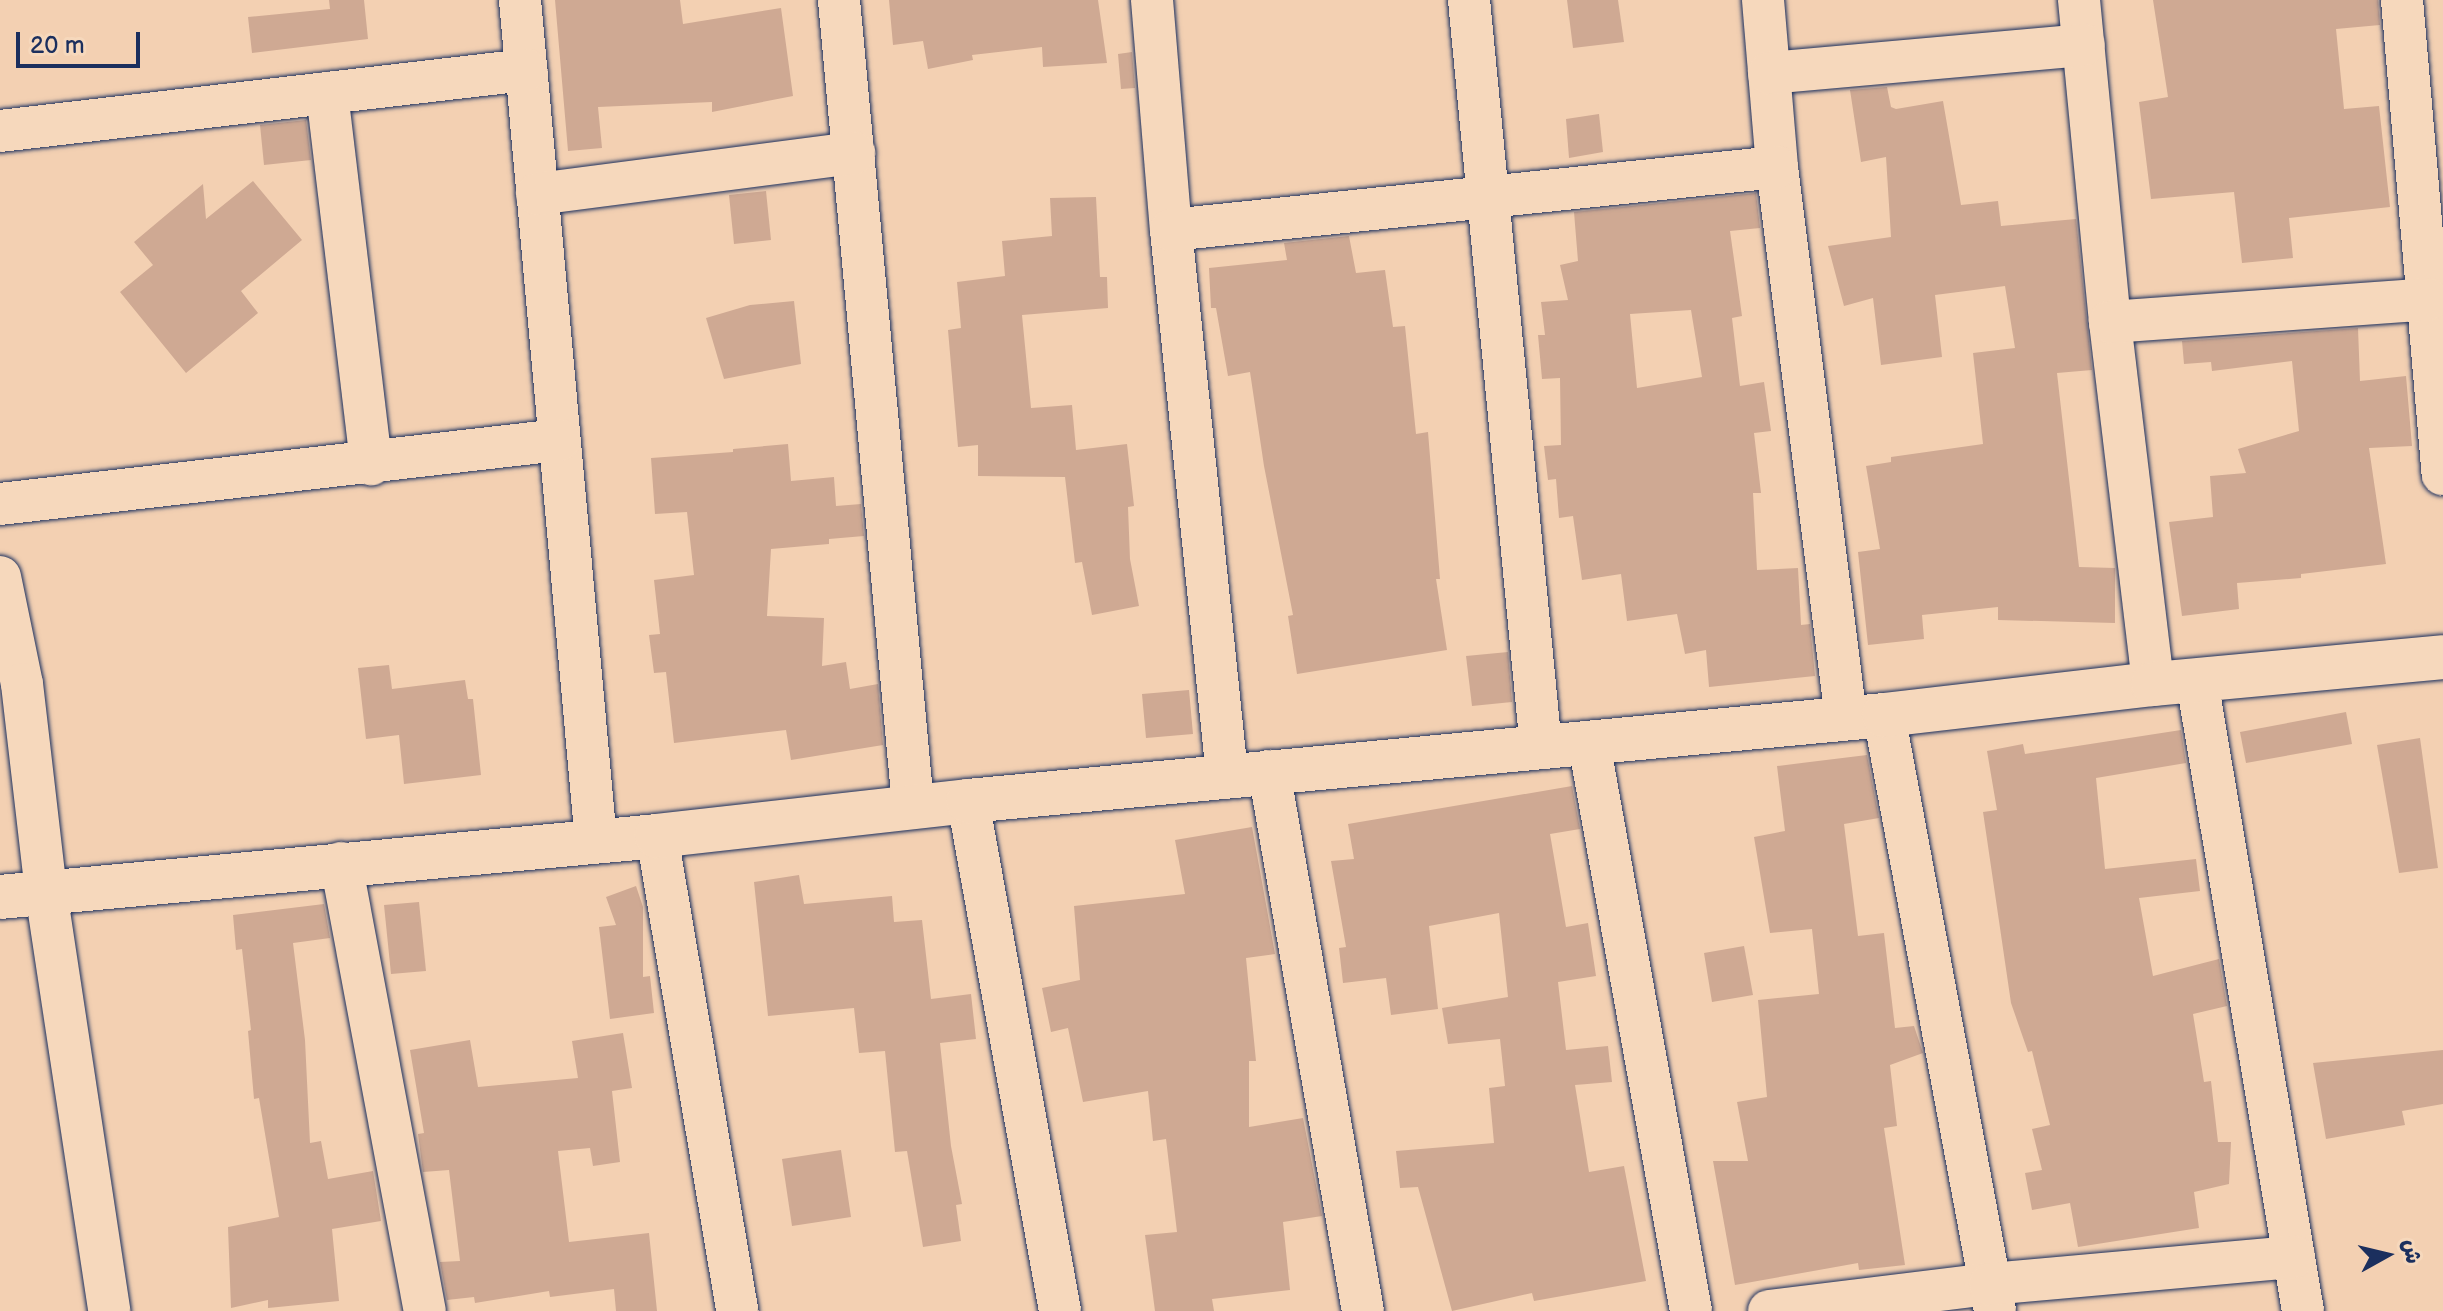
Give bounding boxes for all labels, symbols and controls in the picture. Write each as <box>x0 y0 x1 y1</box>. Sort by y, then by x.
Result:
scale bar <box>20 16 144 66</box>
text: 20 m <box>30 31 85 60</box>
north arrow <box>2347 1215 2427 1295</box>
text: ش <box>2396 1238 2426 1265</box>

